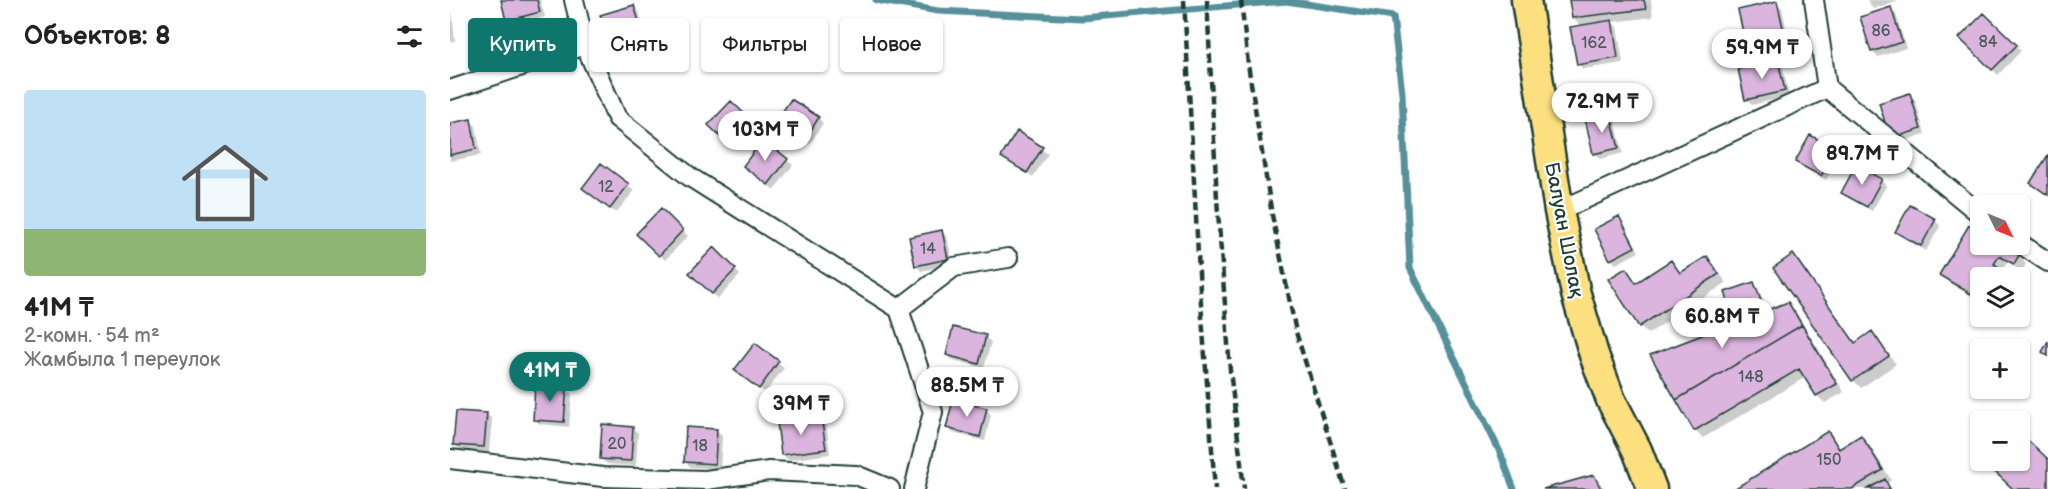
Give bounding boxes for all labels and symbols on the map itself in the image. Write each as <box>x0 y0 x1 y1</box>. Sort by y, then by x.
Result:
house number: 86 <box>1871 22 1891 41</box>
pin: 59.9M ₸ <box>1707 29 1817 80</box>
house number: 84 <box>1978 33 1998 52</box>
house number: 162 <box>1581 34 1607 53</box>
pin: 72.9M ₸ <box>1547 83 1657 134</box>
pin: 103M ₸ <box>716 111 814 162</box>
pin: 89.7M ₸ <box>1807 135 1917 186</box>
street label: Балуан Шолақ <box>1539 160 1589 300</box>
house number: 12 <box>598 178 614 197</box>
north arrow <box>1970 195 2030 255</box>
house number: 14 <box>920 240 936 259</box>
pin: 60.8M ₸ <box>1667 298 1777 349</box>
pin: 41M ₸ <box>508 352 592 403</box>
pin: 88.5M ₸ <box>912 367 1022 418</box>
house number: 148 <box>1738 368 1764 387</box>
pin: 39M ₸ <box>759 385 843 436</box>
house number: 20 <box>608 435 626 454</box>
house number: 18 <box>692 437 708 456</box>
house number: 150 <box>1817 451 1841 470</box>

